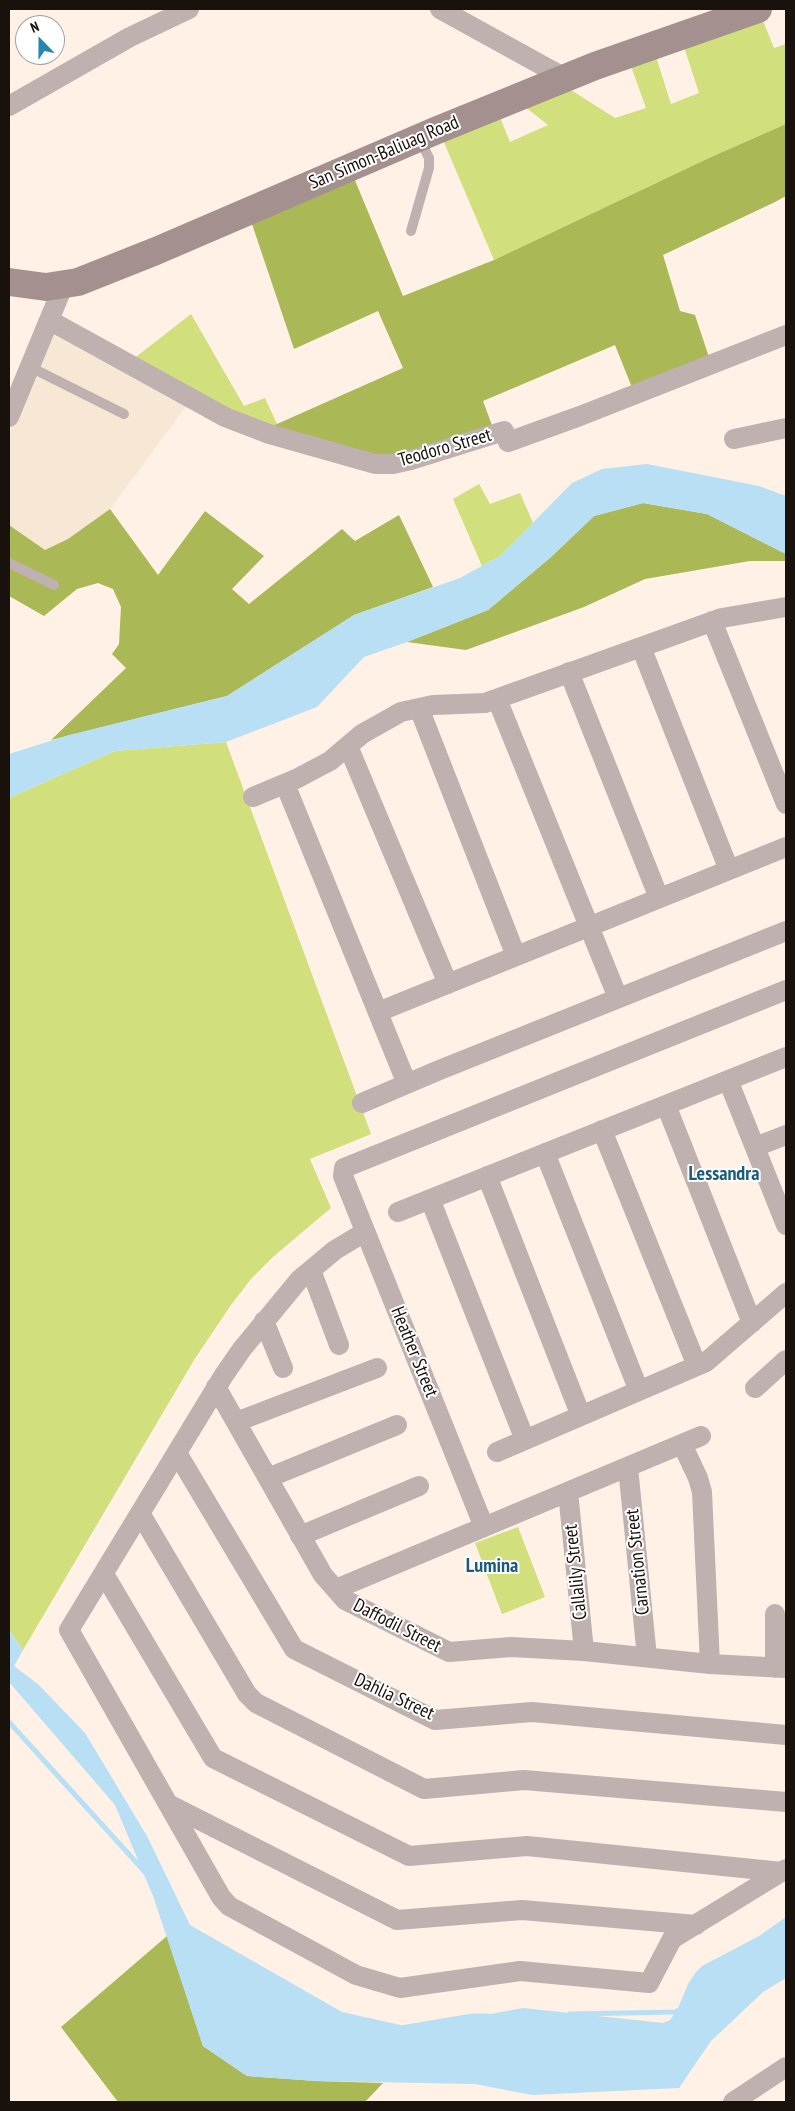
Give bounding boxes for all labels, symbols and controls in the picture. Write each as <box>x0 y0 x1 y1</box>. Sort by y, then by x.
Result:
north arrow <box>15 15 65 65</box>
text: N <box>28 17 42 37</box>
street label: San Simon-Baliuag Road <box>306 111 462 195</box>
street label: Teodoro Street <box>396 424 494 472</box>
district label: Lessandra <box>689 1162 759 1186</box>
street label: Heather Street <box>386 1303 442 1401</box>
street label: Carnation Street <box>621 1508 655 1616</box>
street label: Callalily Street <box>560 1523 592 1621</box>
district label: Lumina <box>466 1554 518 1578</box>
street label: Daffodil Street <box>349 1594 445 1658</box>
street label: Dahlia Street <box>350 1669 438 1725</box>

